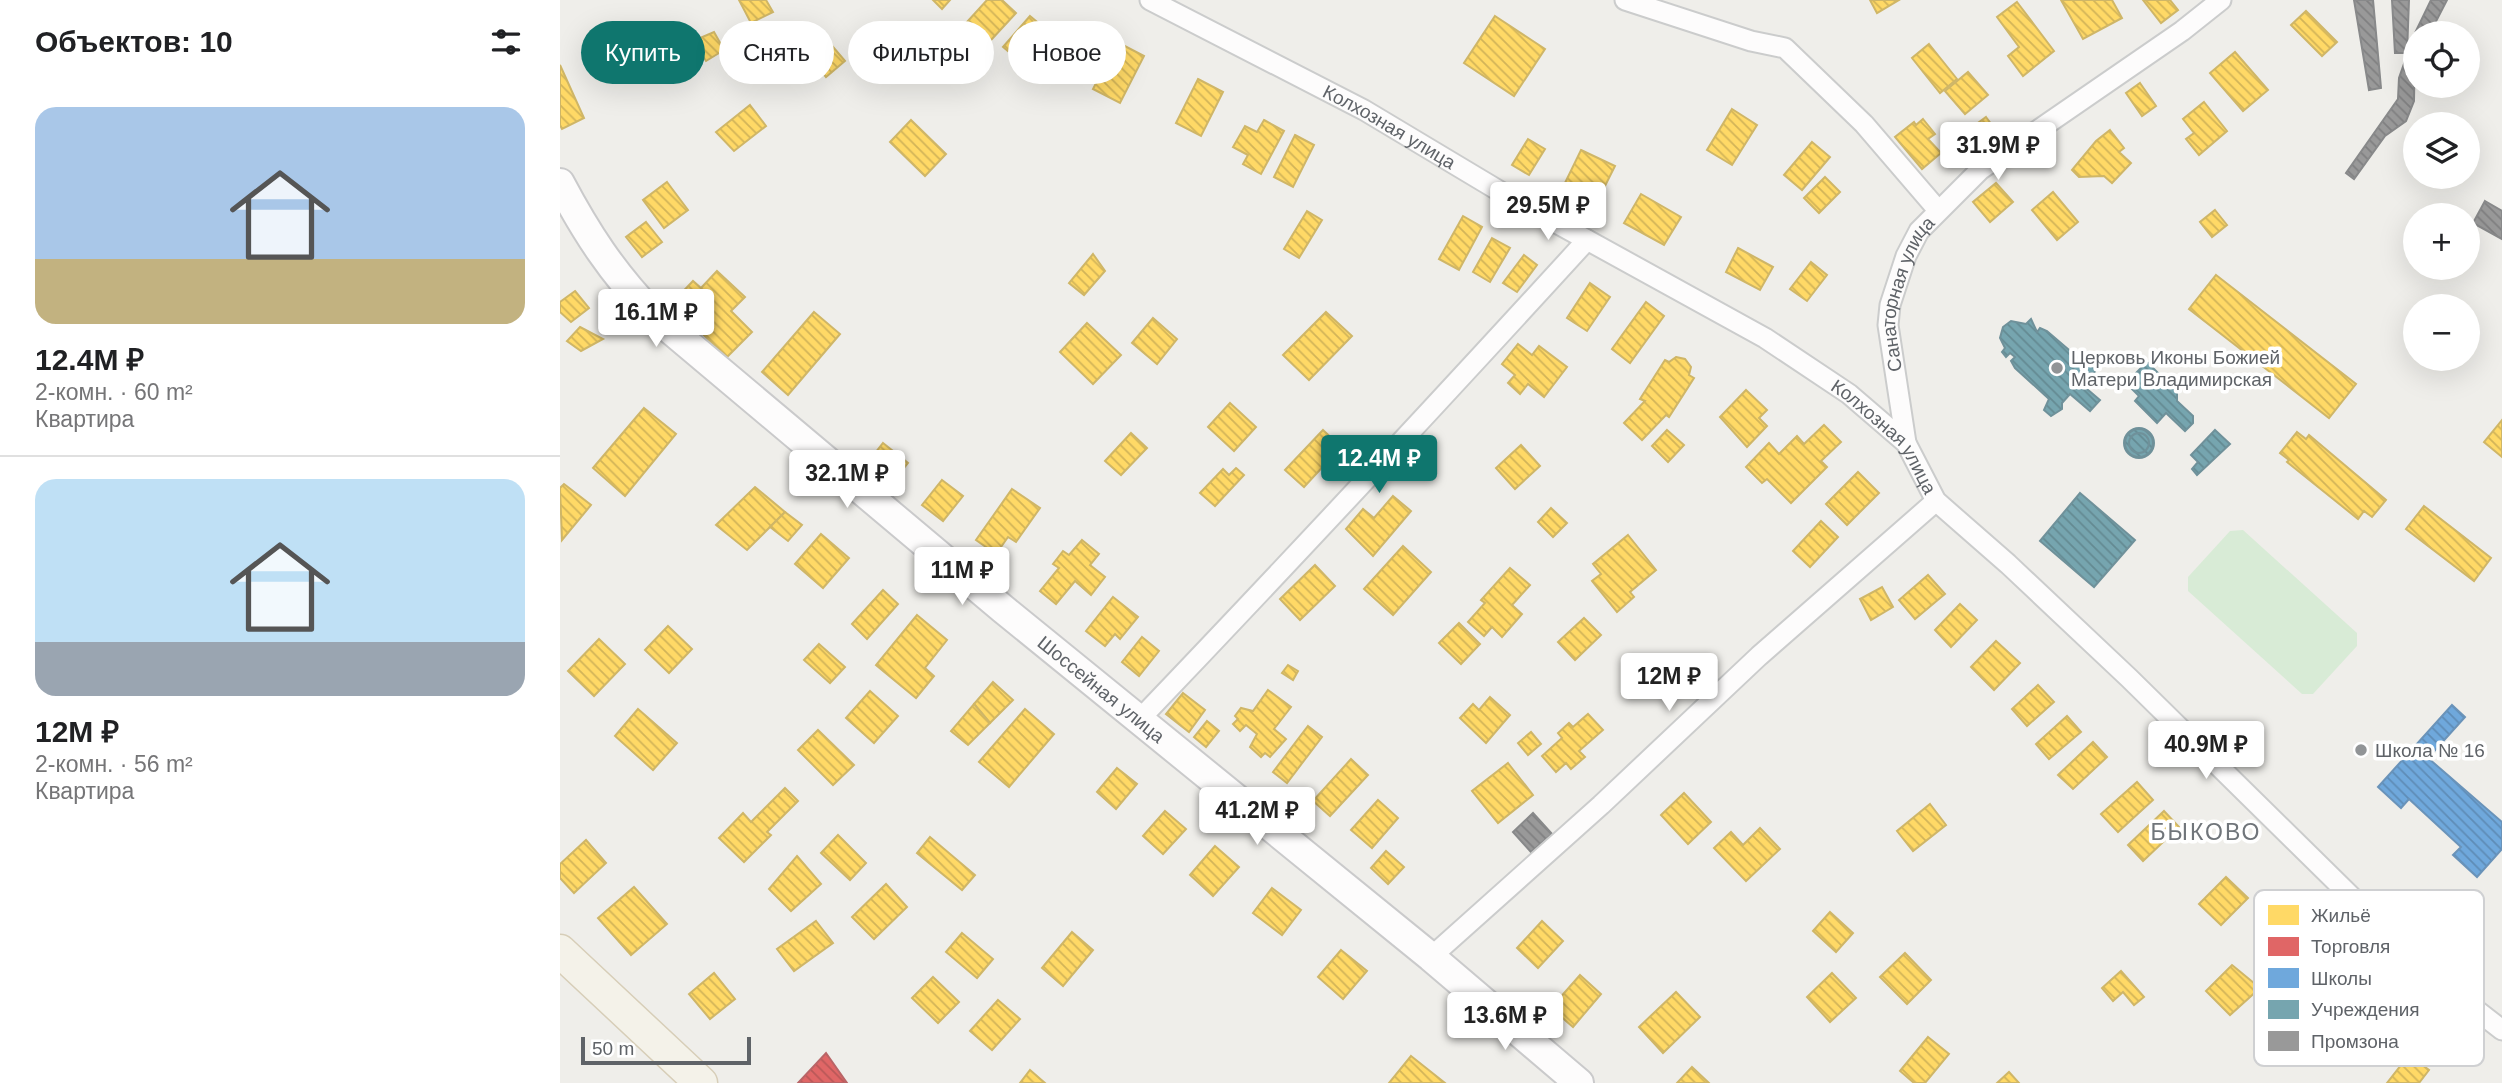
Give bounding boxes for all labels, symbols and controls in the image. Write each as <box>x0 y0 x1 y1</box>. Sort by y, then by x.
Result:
chip: Купить <box>581 21 705 84</box>
chip: Снять <box>719 21 834 84</box>
chip: Фильтры <box>848 21 994 84</box>
chip: Новое <box>1008 21 1126 84</box>
map controls <box>2403 21 2480 371</box>
button: locate <box>2403 21 2480 98</box>
icon: filters <box>487 23 525 61</box>
text: Объектов: 10 <box>35 25 233 58</box>
street label: Колхозная улица <box>1319 81 1460 174</box>
button: layers <box>2403 112 2480 189</box>
pin: 31.9M ₽ <box>1933 122 2063 182</box>
text: 31.9M ₽ <box>1956 132 2040 158</box>
icon: home <box>217 152 343 278</box>
pin: 29.5M ₽ <box>1483 182 1613 242</box>
text: 29.5M ₽ <box>1506 192 1590 218</box>
button: + <box>2403 203 2480 280</box>
street label: Санаторная улица <box>1878 212 1939 373</box>
pin: 16.1M ₽ <box>591 290 721 349</box>
button: − <box>2403 294 2480 371</box>
text: 16.1M ₽ <box>614 299 698 325</box>
text: 12.4M ₽ <box>35 343 144 376</box>
place label: Церковь Иконы Божией Матери Владимирская <box>2071 347 2280 390</box>
marker: Церковь Иконы Божией Матери Владимирская <box>2049 360 2065 376</box>
street label: Колхозная улица <box>1827 375 1941 498</box>
text: 2-комн. · 60 m² <box>35 379 193 405</box>
text: Квартира <box>35 406 134 432</box>
pin: 12.4M ₽ <box>1314 435 1444 495</box>
text: 12.4M ₽ <box>1337 445 1421 471</box>
pin: 32.1M ₽ <box>782 450 912 510</box>
text: 32.1M ₽ <box>805 460 889 486</box>
icon: home <box>217 524 343 650</box>
pin: 11M ₽ <box>913 548 1011 607</box>
text: 11M ₽ <box>930 557 994 583</box>
street label: Шоссейная улица <box>1034 632 1169 747</box>
pin: 12M ₽ <box>1620 654 1718 713</box>
text: 12M ₽ <box>1637 663 1701 689</box>
text: 12M ₽ <box>35 715 119 748</box>
pin: 40.9M ₽ <box>2141 722 2271 781</box>
text: 40.9M ₽ <box>2164 731 2248 757</box>
place label: Школа № 16 <box>2375 740 2485 761</box>
marker: Школа № 16 <box>2353 742 2369 758</box>
text: 2-комн. · 56 m² <box>35 751 193 777</box>
text: Квартира <box>35 778 134 804</box>
pin: 41.2M ₽ <box>1192 788 1322 847</box>
text: 41.2M ₽ <box>1215 797 1299 823</box>
district label: БЫКОВО <box>2151 819 2261 845</box>
legend <box>2254 890 2484 1066</box>
text: Жильё <box>2311 905 2371 926</box>
text: Торговля <box>2311 936 2390 957</box>
text: Школы <box>2311 968 2372 989</box>
pin: 13.6M ₽ <box>1440 992 1570 1052</box>
text: Учреждения <box>2311 999 2420 1020</box>
text: 13.6M ₽ <box>1463 1002 1547 1028</box>
text: Промзона <box>2311 1031 2399 1052</box>
scale bar <box>581 1034 751 1066</box>
text: 50 m <box>592 1038 634 1059</box>

